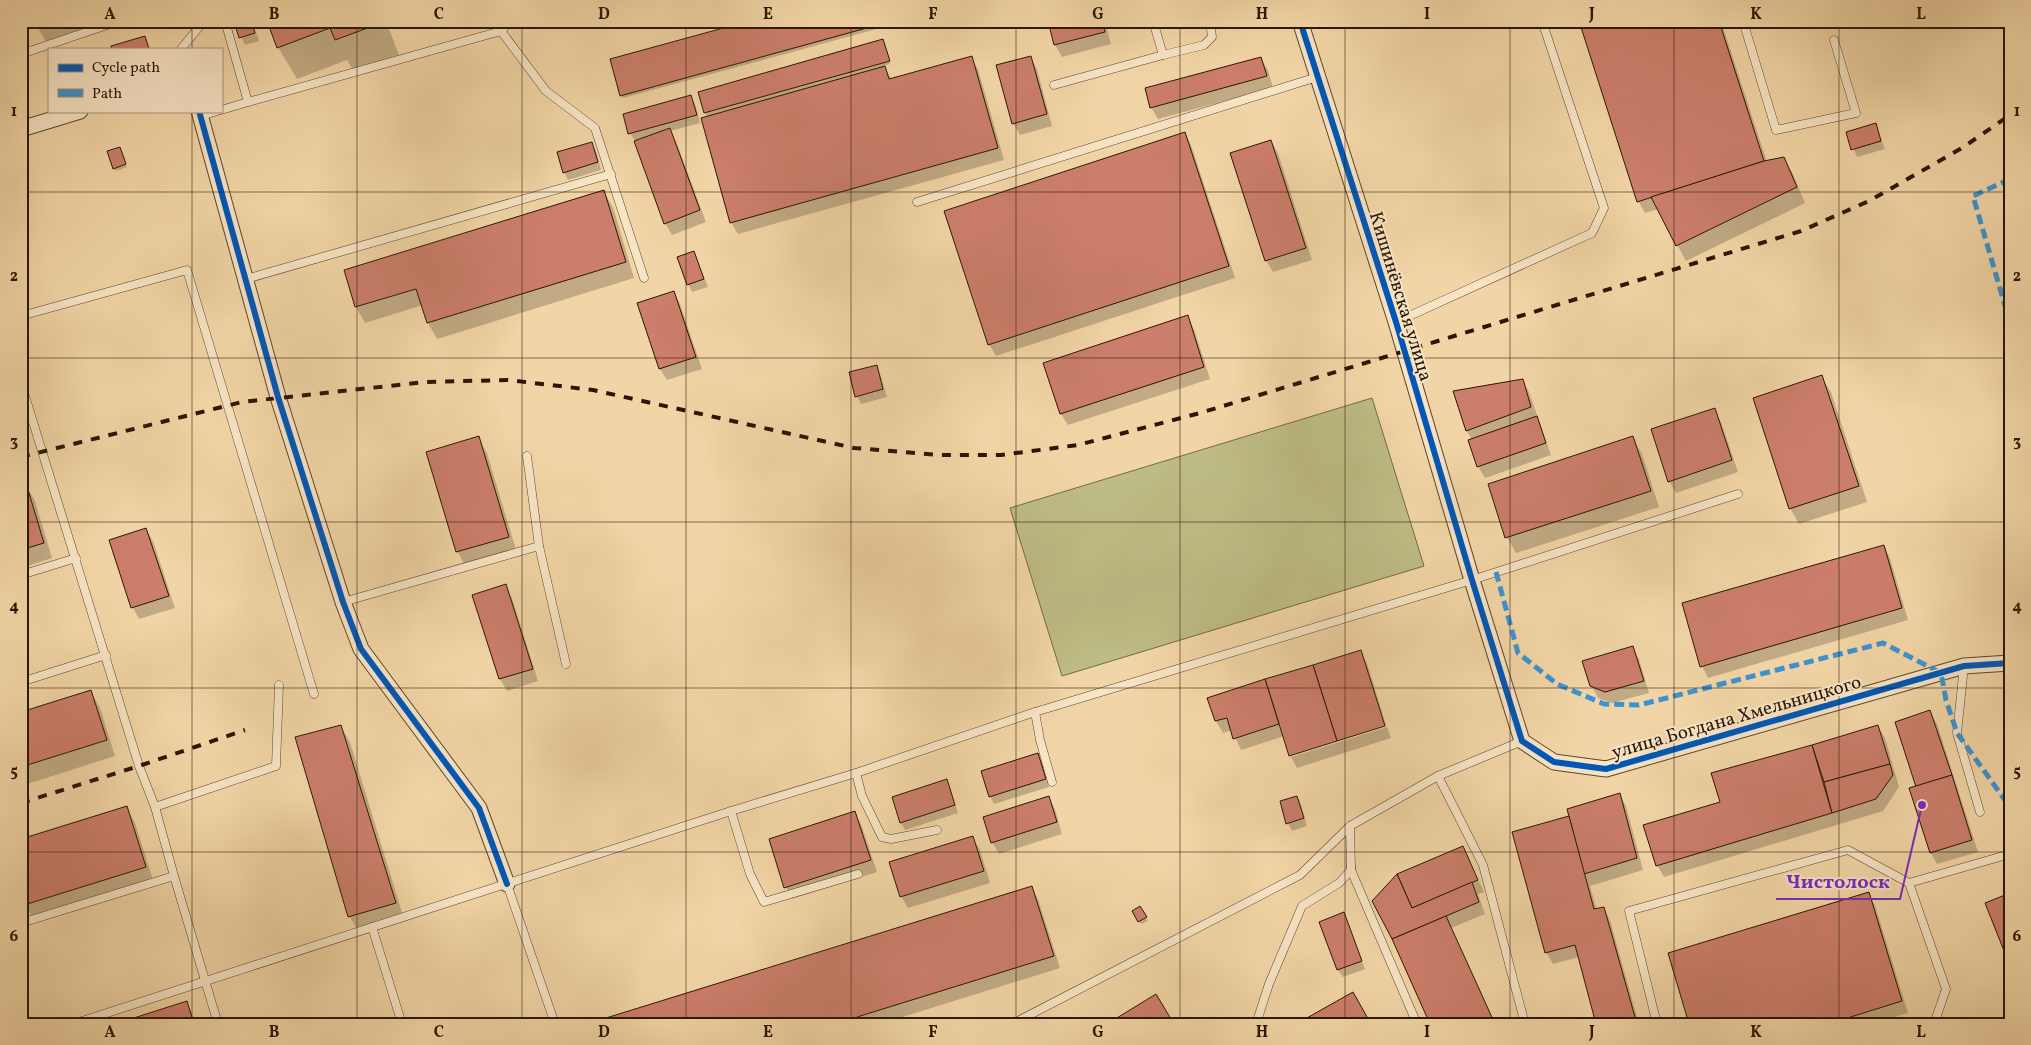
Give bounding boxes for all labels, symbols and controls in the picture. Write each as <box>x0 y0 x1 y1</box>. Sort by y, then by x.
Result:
text: A <box>104 4 116 26</box>
text: B <box>269 4 280 26</box>
text: C <box>434 4 444 26</box>
text: D <box>598 4 610 26</box>
text: E <box>763 4 773 26</box>
text: F <box>928 4 938 26</box>
text: G <box>1092 4 1104 26</box>
text: H <box>1256 4 1268 26</box>
text: I <box>1424 4 1430 26</box>
text: J <box>1588 4 1595 26</box>
text: K <box>1750 4 1762 26</box>
text: L <box>1916 4 1926 26</box>
legend <box>48 48 222 112</box>
text: Cycle path <box>92 58 160 79</box>
text: Path <box>92 84 122 105</box>
text: 1 <box>11 101 17 123</box>
text: 1 <box>2014 101 2020 123</box>
street label: Кишинёвская улица <box>1362 209 1438 385</box>
text: 2 <box>10 266 18 288</box>
text: 2 <box>2013 266 2021 288</box>
text: 3 <box>10 431 18 453</box>
text: 3 <box>2013 431 2021 453</box>
text: 4 <box>9 596 19 618</box>
text: 4 <box>2012 596 2022 618</box>
street label: улица Богдана Хмельницкого <box>1609 670 1864 766</box>
text: 5 <box>10 761 18 783</box>
text: 5 <box>2013 761 2021 783</box>
callout: Чистолоск <box>1776 864 1900 899</box>
text: Чистолоск <box>1786 869 1890 897</box>
text: 6 <box>10 926 19 948</box>
text: 6 <box>2013 926 2022 948</box>
text: A <box>104 1022 116 1044</box>
text: B <box>269 1022 280 1044</box>
text: C <box>434 1022 444 1044</box>
text: D <box>598 1022 610 1044</box>
text: E <box>763 1022 773 1044</box>
text: F <box>928 1022 938 1044</box>
text: G <box>1092 1022 1104 1044</box>
text: H <box>1256 1022 1268 1044</box>
text: I <box>1424 1022 1430 1044</box>
text: J <box>1588 1022 1595 1044</box>
text: K <box>1750 1022 1762 1044</box>
text: L <box>1916 1022 1926 1044</box>

